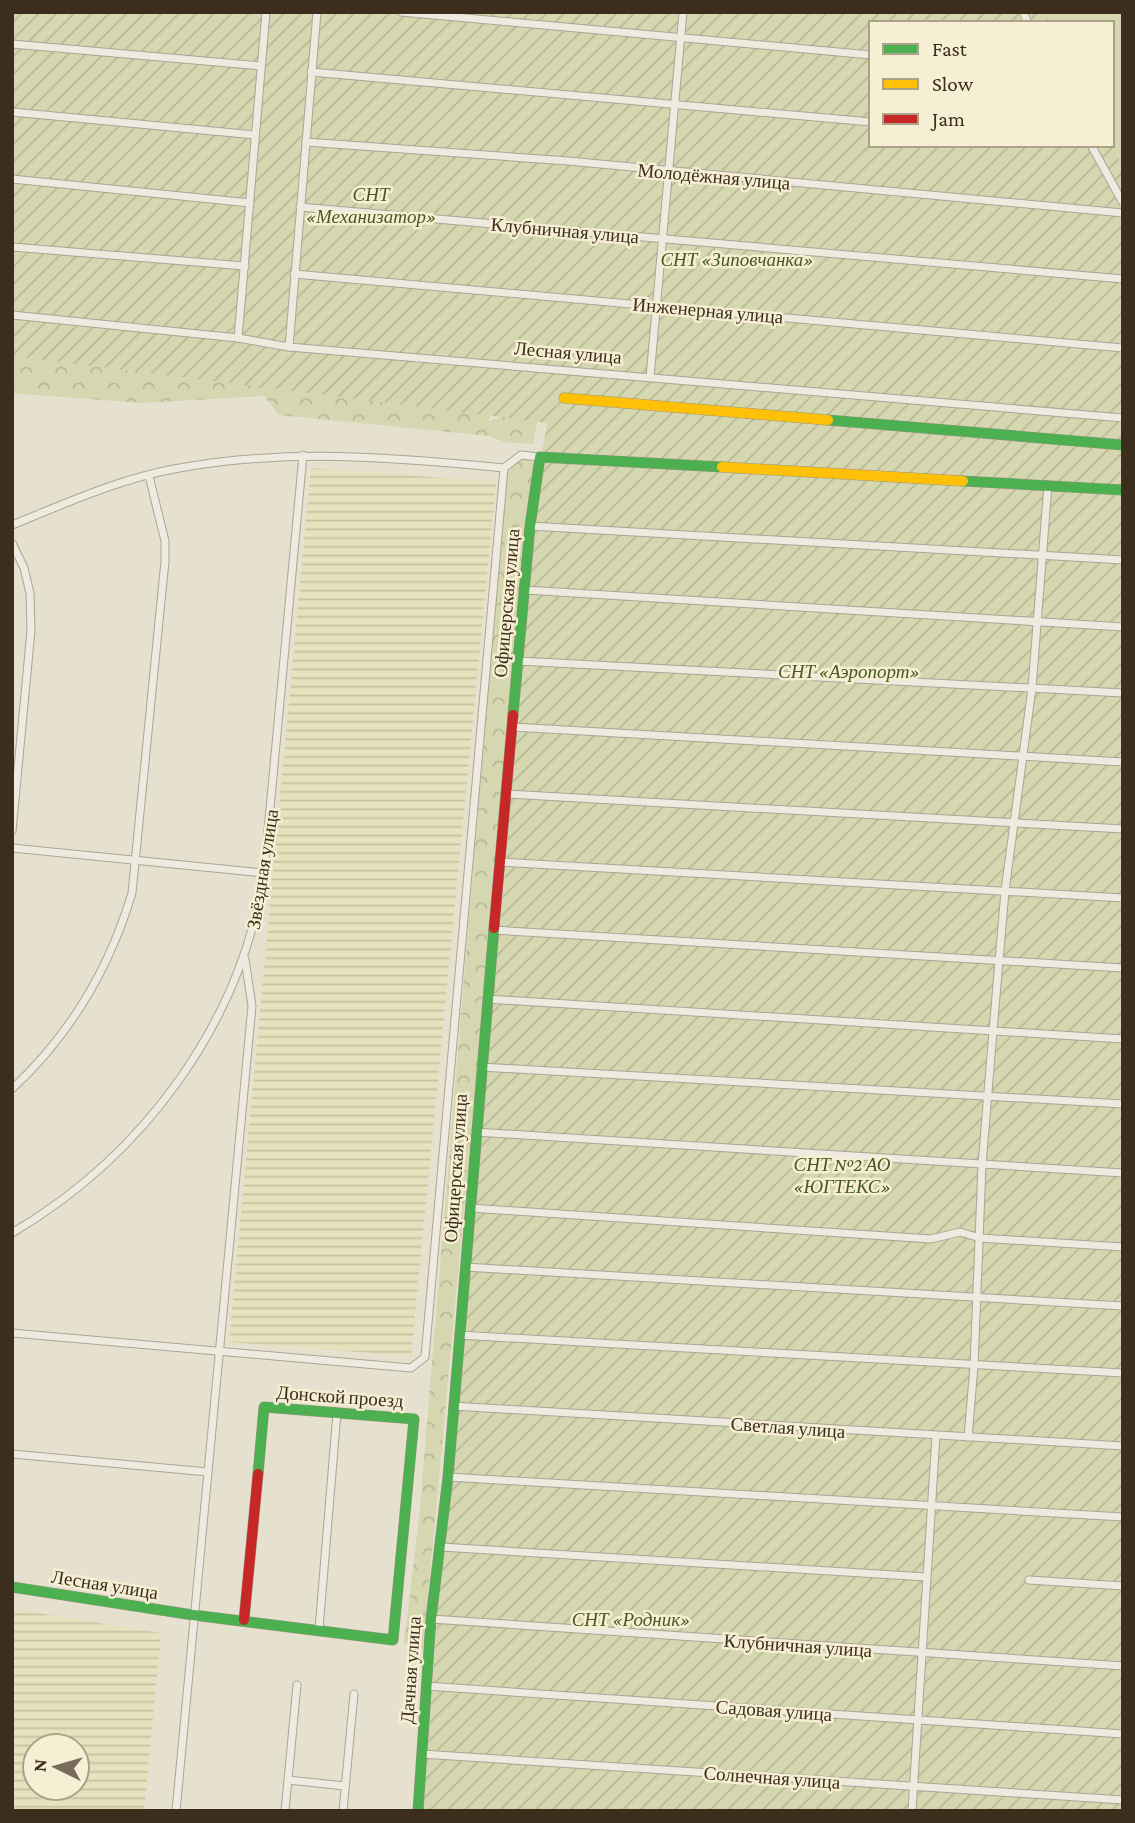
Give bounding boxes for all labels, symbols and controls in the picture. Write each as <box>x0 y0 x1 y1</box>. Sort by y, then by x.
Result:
legend <box>869 21 1114 147</box>
text: Fast <box>932 37 968 61</box>
text: Slow <box>932 72 974 96</box>
text: Jam <box>930 107 965 131</box>
street label: Молодёжная улица <box>637 159 792 194</box>
park label: СНТ «Механизатор» <box>306 184 436 227</box>
street label: Клубничная улица <box>490 214 641 247</box>
park label: СНТ «Зиповчанка» <box>660 249 814 270</box>
street label: Инженерная улица <box>632 293 785 328</box>
street label: Лесная улица <box>513 337 623 368</box>
street label: Офицерская улица <box>490 527 524 678</box>
park label: СНТ «Аэропорт» <box>778 661 920 682</box>
street label: Звёздная улица <box>243 807 282 931</box>
street label: Офицерская улица <box>440 1092 471 1243</box>
park label: СНТ №2 АО «ЮГТЕКС» <box>793 1154 891 1197</box>
street label: Донской проезд <box>276 1382 405 1411</box>
street label: Светлая улица <box>730 1413 847 1442</box>
street label: Лесная улица <box>50 1566 160 1603</box>
park label: СНТ «Родник» <box>572 1609 690 1630</box>
street label: Дачная улица <box>396 1615 425 1725</box>
street label: Клубничная улица <box>723 1630 873 1661</box>
street label: Садовая улица <box>715 1696 833 1725</box>
north arrow <box>21 1732 91 1802</box>
text: N <box>29 1758 51 1773</box>
street label: Солнечная улица <box>703 1762 842 1793</box>

